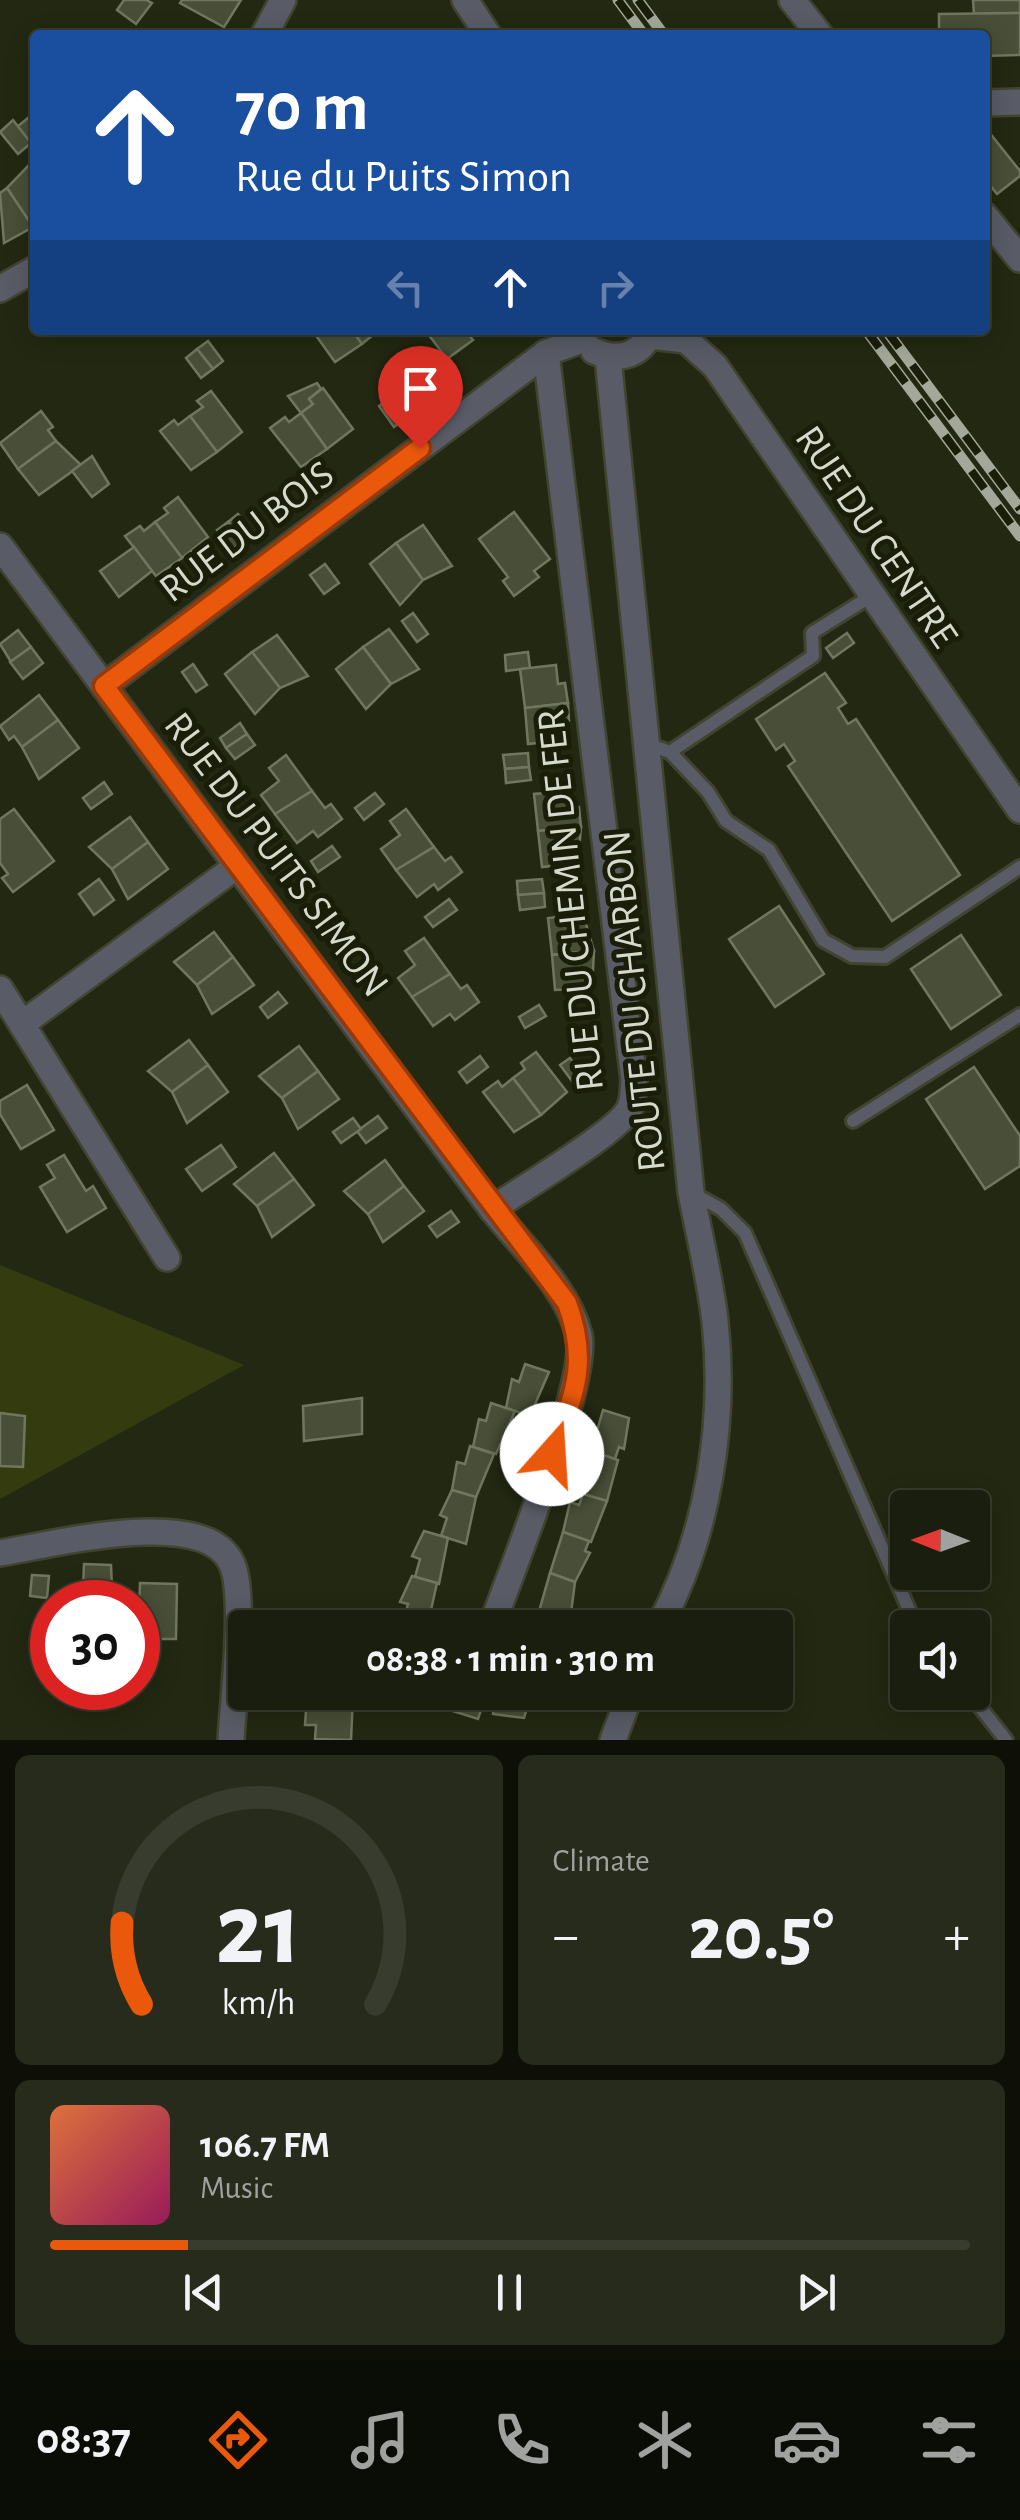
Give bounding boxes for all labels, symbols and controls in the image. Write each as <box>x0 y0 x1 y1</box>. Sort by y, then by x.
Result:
icon: ahead <box>70 70 200 200</box>
text: 70 m <box>235 73 369 143</box>
text: Rue du Puits Simon <box>235 155 572 200</box>
icon: left <box>378 260 433 315</box>
icon: ahead <box>483 260 538 315</box>
icon: right <box>588 260 643 315</box>
pin <box>378 346 463 449</box>
icon: arrive <box>393 361 448 416</box>
street label: RUE DU CENTRE <box>787 419 965 655</box>
street label: RUE DU BOIS <box>153 454 341 610</box>
street label: RUE DU PUITS SIMON <box>156 706 396 1004</box>
street label: RUE DU CHEMIN DE FER <box>531 707 611 1093</box>
street label: ROUTE DU CHARBON <box>597 828 673 1174</box>
position arrow <box>500 1402 604 1506</box>
north arrow <box>890 1490 990 1590</box>
map controls <box>890 1490 990 1710</box>
speed limit sign: 30 <box>30 1580 160 1710</box>
button: sound <box>890 1610 990 1710</box>
text: 08:38 · 1 min · 310 m <box>366 1641 655 1679</box>
text: Climate <box>553 1845 650 1877</box>
text: 21 <box>216 1879 302 1983</box>
text: 20.5° <box>688 1898 834 1973</box>
text: − <box>553 1909 579 1964</box>
text: + <box>944 1909 970 1964</box>
text: km/h <box>222 1985 296 2021</box>
text: 106.7 FM <box>200 2127 330 2165</box>
text: Music <box>200 2172 273 2204</box>
icon: previous <box>176 2265 231 2320</box>
icon: pause <box>482 2265 537 2320</box>
icon: next <box>789 2265 844 2320</box>
icon: directions <box>203 2405 273 2475</box>
icon: music <box>345 2405 415 2475</box>
icon: phone <box>487 2405 557 2475</box>
icon: climate <box>630 2405 700 2475</box>
icon: car <box>772 2405 842 2475</box>
icon: filters <box>914 2405 984 2475</box>
text: 08:37 <box>36 2417 131 2462</box>

